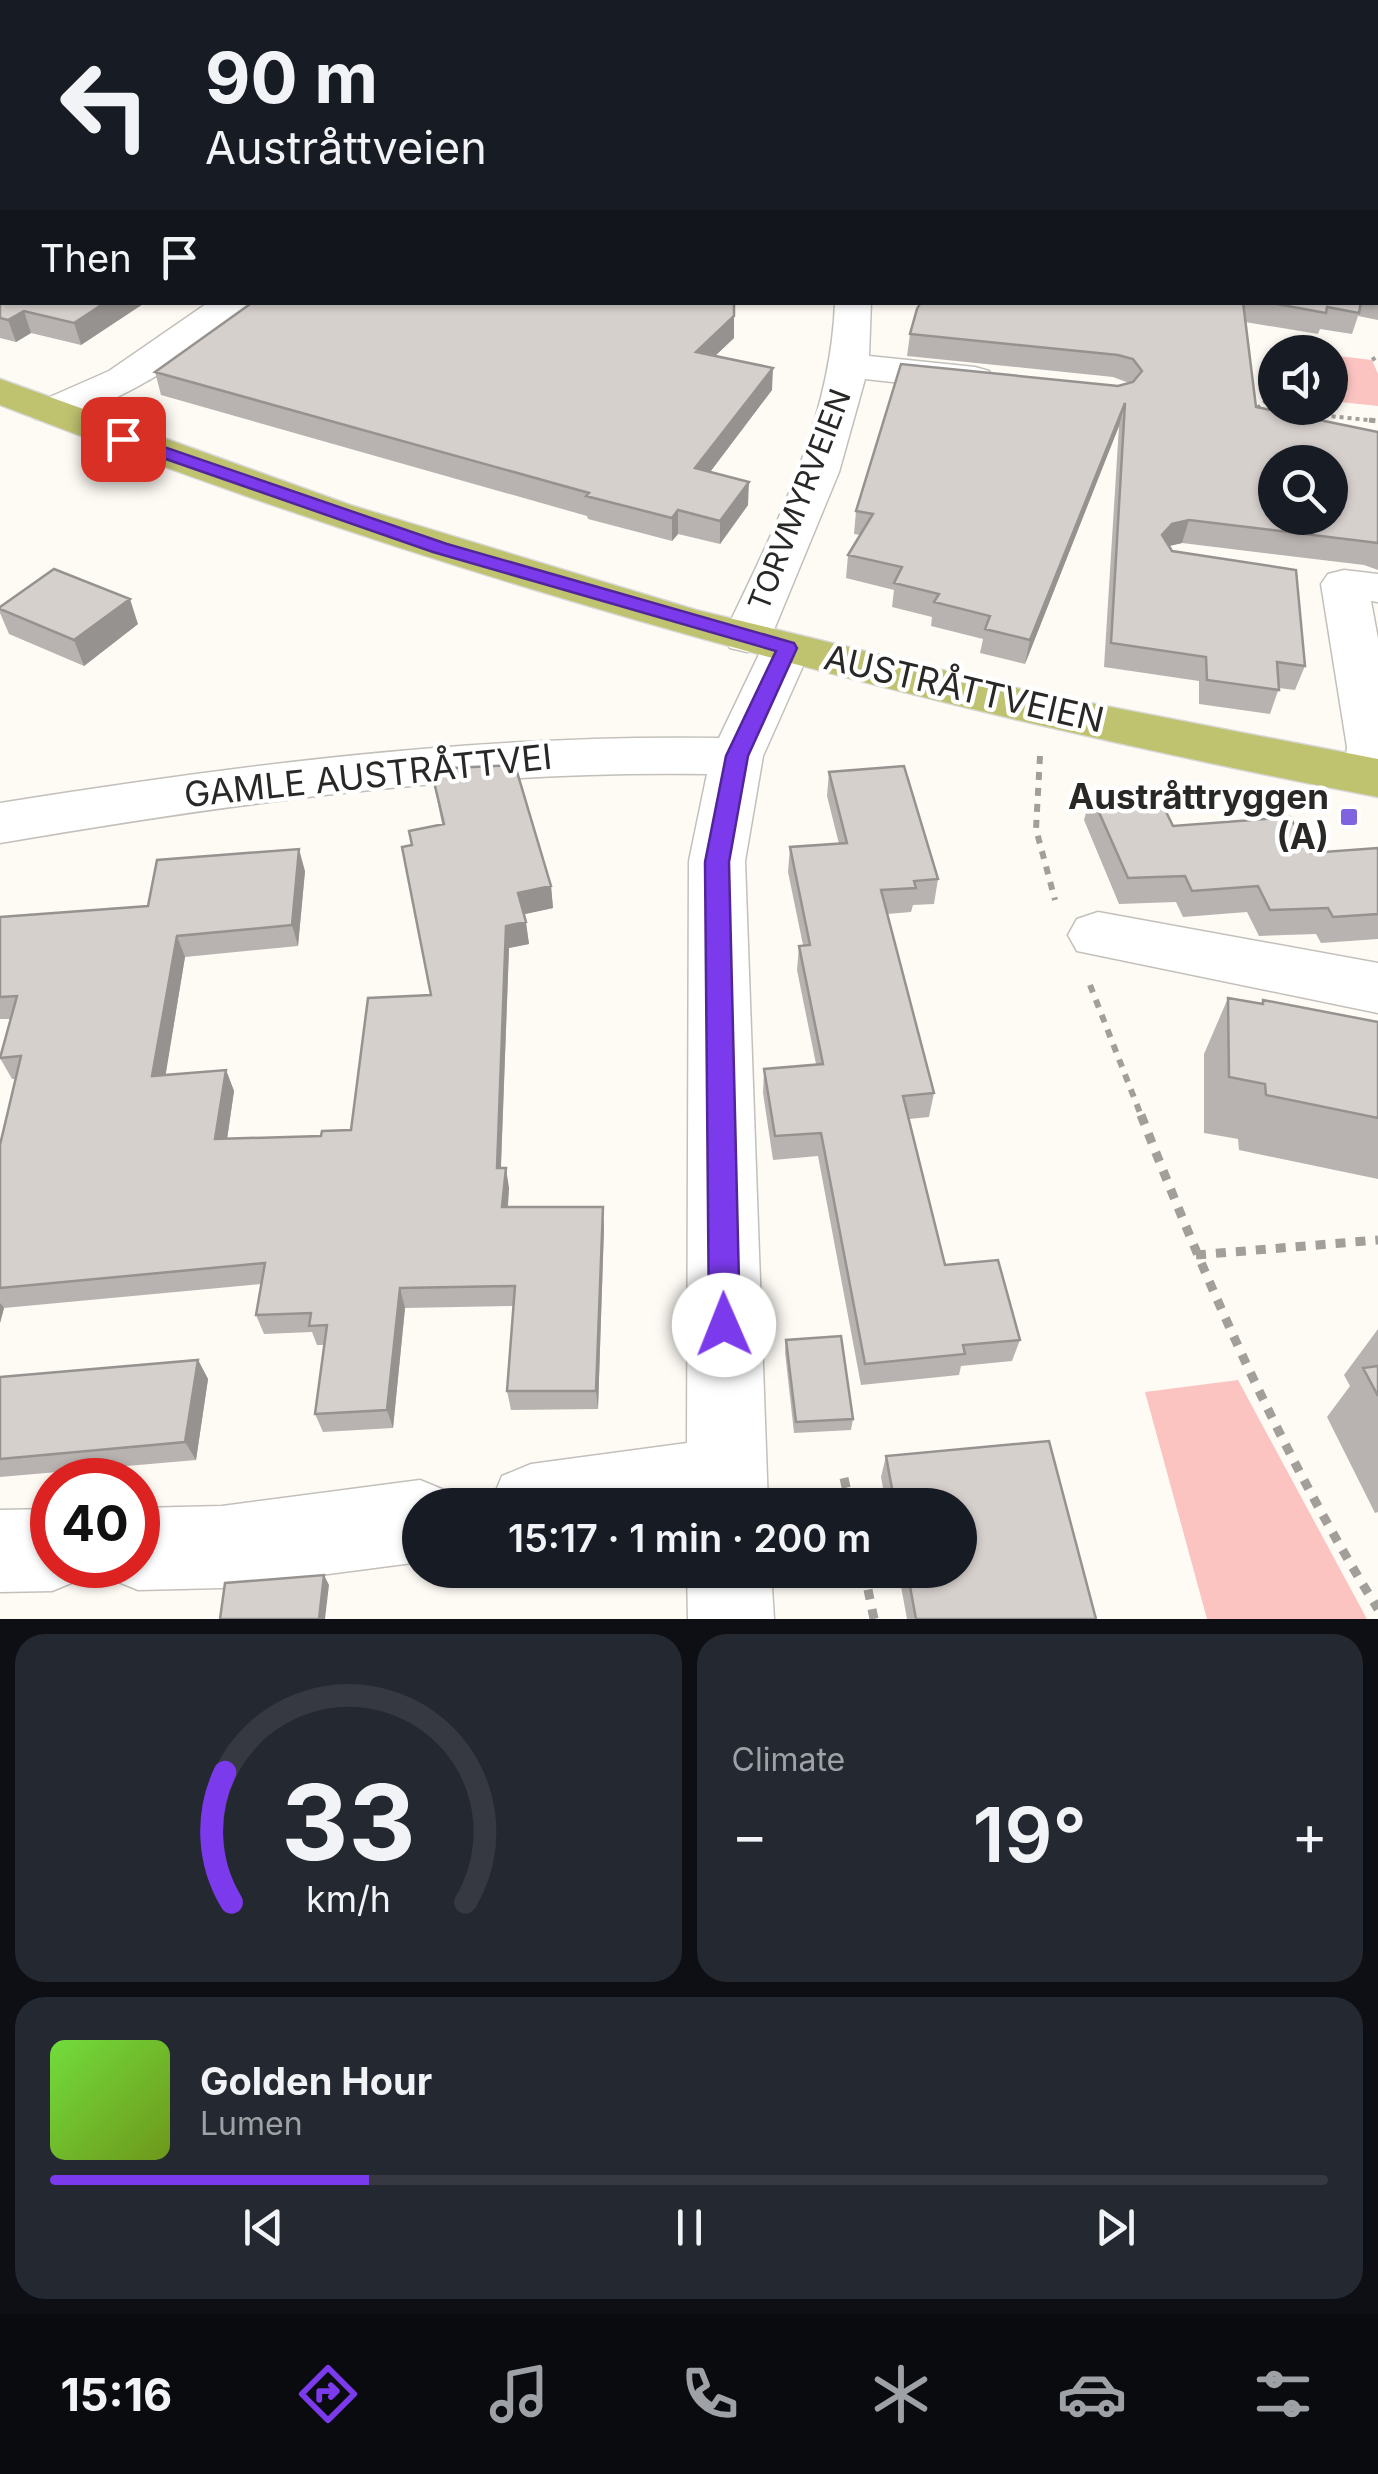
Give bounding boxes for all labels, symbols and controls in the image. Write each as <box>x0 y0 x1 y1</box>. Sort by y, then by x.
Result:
text: 90 m <box>205 35 378 120</box>
icon: left <box>40 40 170 170</box>
text: Austråttveien <box>205 120 487 175</box>
icon: arrive <box>152 230 207 285</box>
text: Then <box>40 235 132 281</box>
map controls <box>1258 335 1348 535</box>
button: sound <box>1258 335 1348 425</box>
street label: TORVMYRVEIEN <box>740 384 858 616</box>
pin <box>81 397 166 482</box>
icon: arrive <box>96 412 151 467</box>
button: search <box>1258 445 1348 535</box>
street label: AUSTRÅTTVEIEN <box>820 634 1108 741</box>
street label: GAMLE AUSTRÅTTVEI <box>182 733 554 815</box>
place label: Austråttryggen (A) <box>1068 775 1329 857</box>
marker: Austråttryggen (A) <box>1338 806 1360 828</box>
position arrow <box>672 1273 776 1377</box>
speed limit sign: 40 <box>30 1458 160 1588</box>
text: 15:17 · 1 min · 200 m <box>508 1515 871 1561</box>
text: Climate <box>732 1740 845 1779</box>
text: 33 <box>281 1759 415 1885</box>
text: 19° <box>973 1789 1087 1880</box>
text: − <box>732 1802 768 1868</box>
text: + <box>1292 1802 1328 1868</box>
text: km/h <box>306 1877 391 1921</box>
text: Golden Hour <box>200 2058 432 2104</box>
text: Lumen <box>200 2104 303 2143</box>
icon: previous <box>236 2200 291 2255</box>
icon: pause <box>662 2200 717 2255</box>
icon: next <box>1088 2200 1143 2255</box>
icon: directions <box>293 2359 363 2429</box>
icon: music <box>484 2359 554 2429</box>
icon: phone <box>675 2359 745 2429</box>
icon: climate <box>866 2359 936 2429</box>
icon: car <box>1057 2359 1127 2429</box>
icon: filters <box>1248 2359 1318 2429</box>
text: 15:16 <box>60 2367 172 2422</box>

